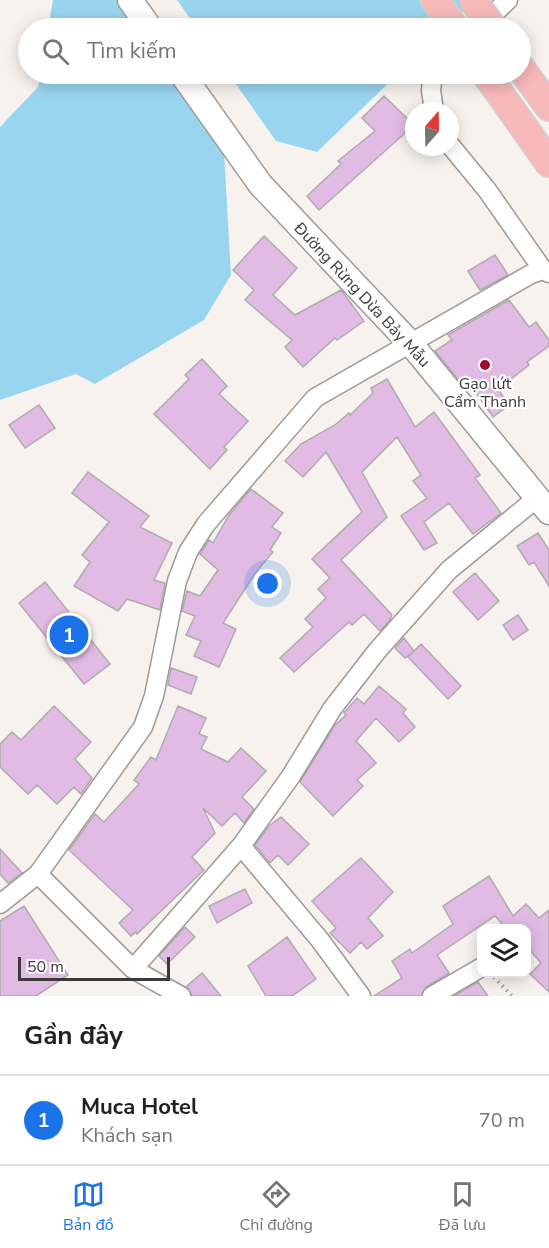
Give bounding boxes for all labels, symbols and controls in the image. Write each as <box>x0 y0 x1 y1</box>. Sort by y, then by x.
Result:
search box <box>18 18 531 84</box>
icon: search <box>39 35 72 68</box>
text: Tìm kiếm <box>87 36 176 66</box>
north arrow <box>405 102 459 156</box>
street label: Đường Rừng Dừa Bảy Mẫu <box>288 217 435 372</box>
marker: Gạo lứt Cẩm Thanh <box>478 358 492 372</box>
place label: Gạo lứt Cẩm Thanh <box>444 373 526 413</box>
your location <box>253 569 282 598</box>
pin: 1 <box>50 612 88 658</box>
map controls <box>477 924 531 978</box>
button: layers <box>477 924 531 978</box>
scale bar <box>18 954 170 982</box>
text: 50 m <box>27 956 64 978</box>
text: Gần đây <box>24 1018 123 1053</box>
text: Muca Hotel <box>81 1092 198 1122</box>
text: 1 <box>38 1107 50 1134</box>
text: 70 m <box>479 1107 525 1134</box>
text: Khách sạn <box>81 1122 173 1149</box>
tab: Bản đồ <box>63 1178 114 1236</box>
tab: Chỉ đường <box>240 1178 313 1236</box>
tab: Đã lưu <box>439 1178 486 1236</box>

